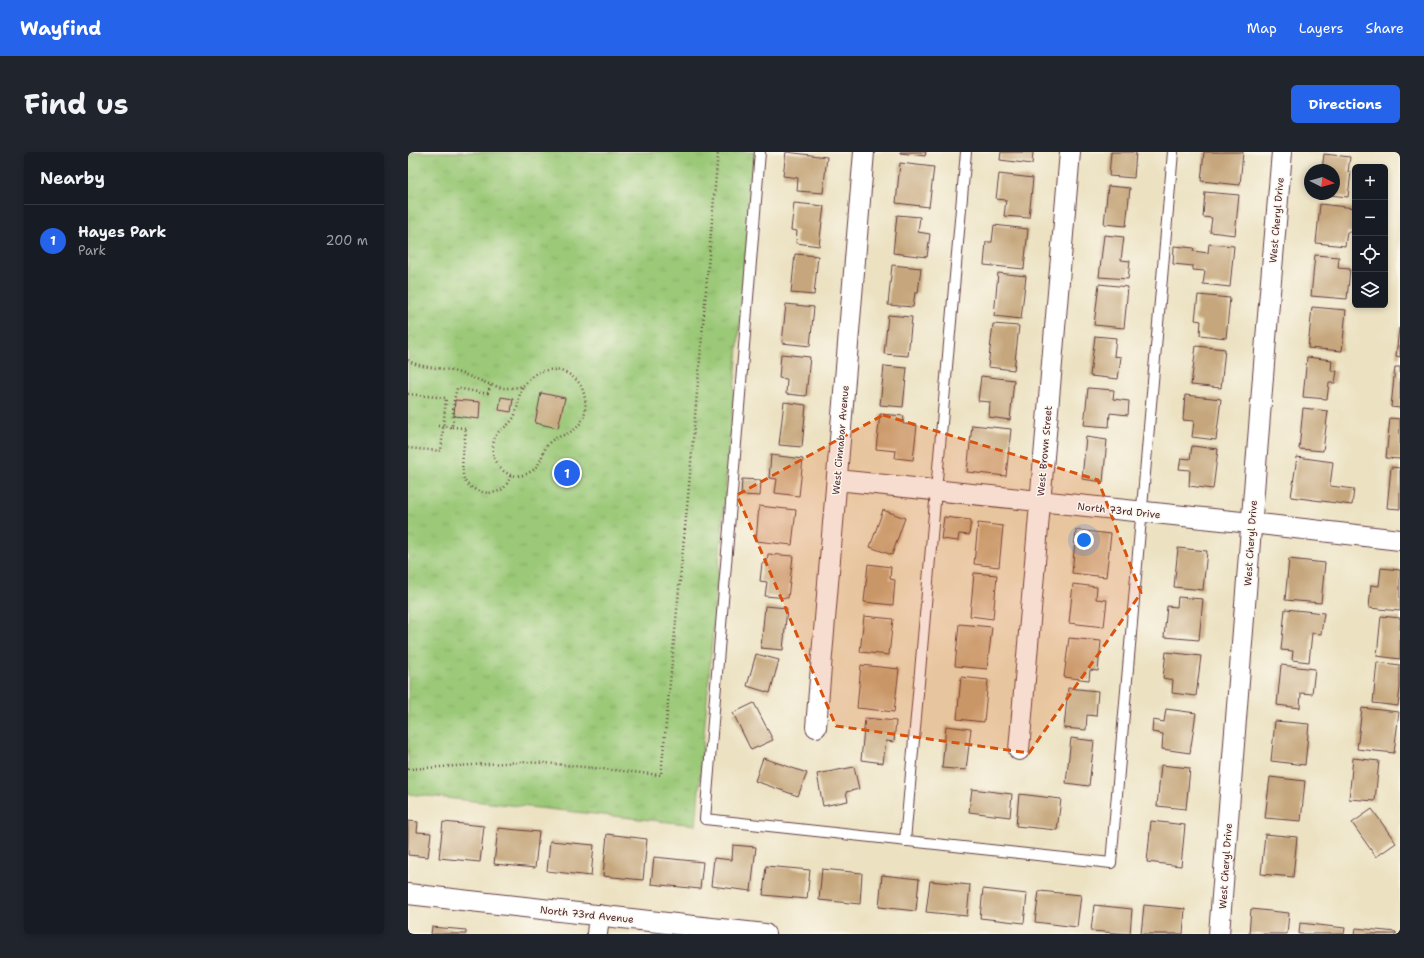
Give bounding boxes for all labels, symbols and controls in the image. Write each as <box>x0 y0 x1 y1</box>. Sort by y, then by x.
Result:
text: Wayfind <box>20 16 101 41</box>
text: Map <box>1247 19 1277 37</box>
text: Layers <box>1299 19 1343 37</box>
text: Share <box>1365 19 1404 37</box>
text: Find us <box>24 85 129 123</box>
button: Directions <box>1291 85 1400 123</box>
north arrow <box>1304 164 1340 200</box>
map controls <box>1352 164 1388 308</box>
button: + <box>1352 164 1388 200</box>
text: Nearby <box>40 167 105 189</box>
street label: West Cheryl Drive <box>1266 176 1287 263</box>
button: − <box>1352 200 1388 236</box>
text: Hayes Park <box>78 222 166 242</box>
text: 1 <box>50 232 56 249</box>
text: 200 m <box>326 232 368 249</box>
button: locate <box>1352 236 1388 272</box>
text: Park <box>78 242 106 259</box>
button: layers <box>1352 272 1388 308</box>
street label: West Cinnabar Avenue <box>829 384 852 495</box>
street label: West Brown Street <box>1034 405 1055 497</box>
pin: 1 <box>554 458 580 488</box>
street label: West Cheryl Drive <box>1241 499 1260 586</box>
street label: North 73rd Drive <box>1077 500 1161 521</box>
your location <box>1074 530 1094 550</box>
street label: West Cheryl Drive <box>1216 822 1235 909</box>
street label: North 73rd Avenue <box>539 903 635 926</box>

